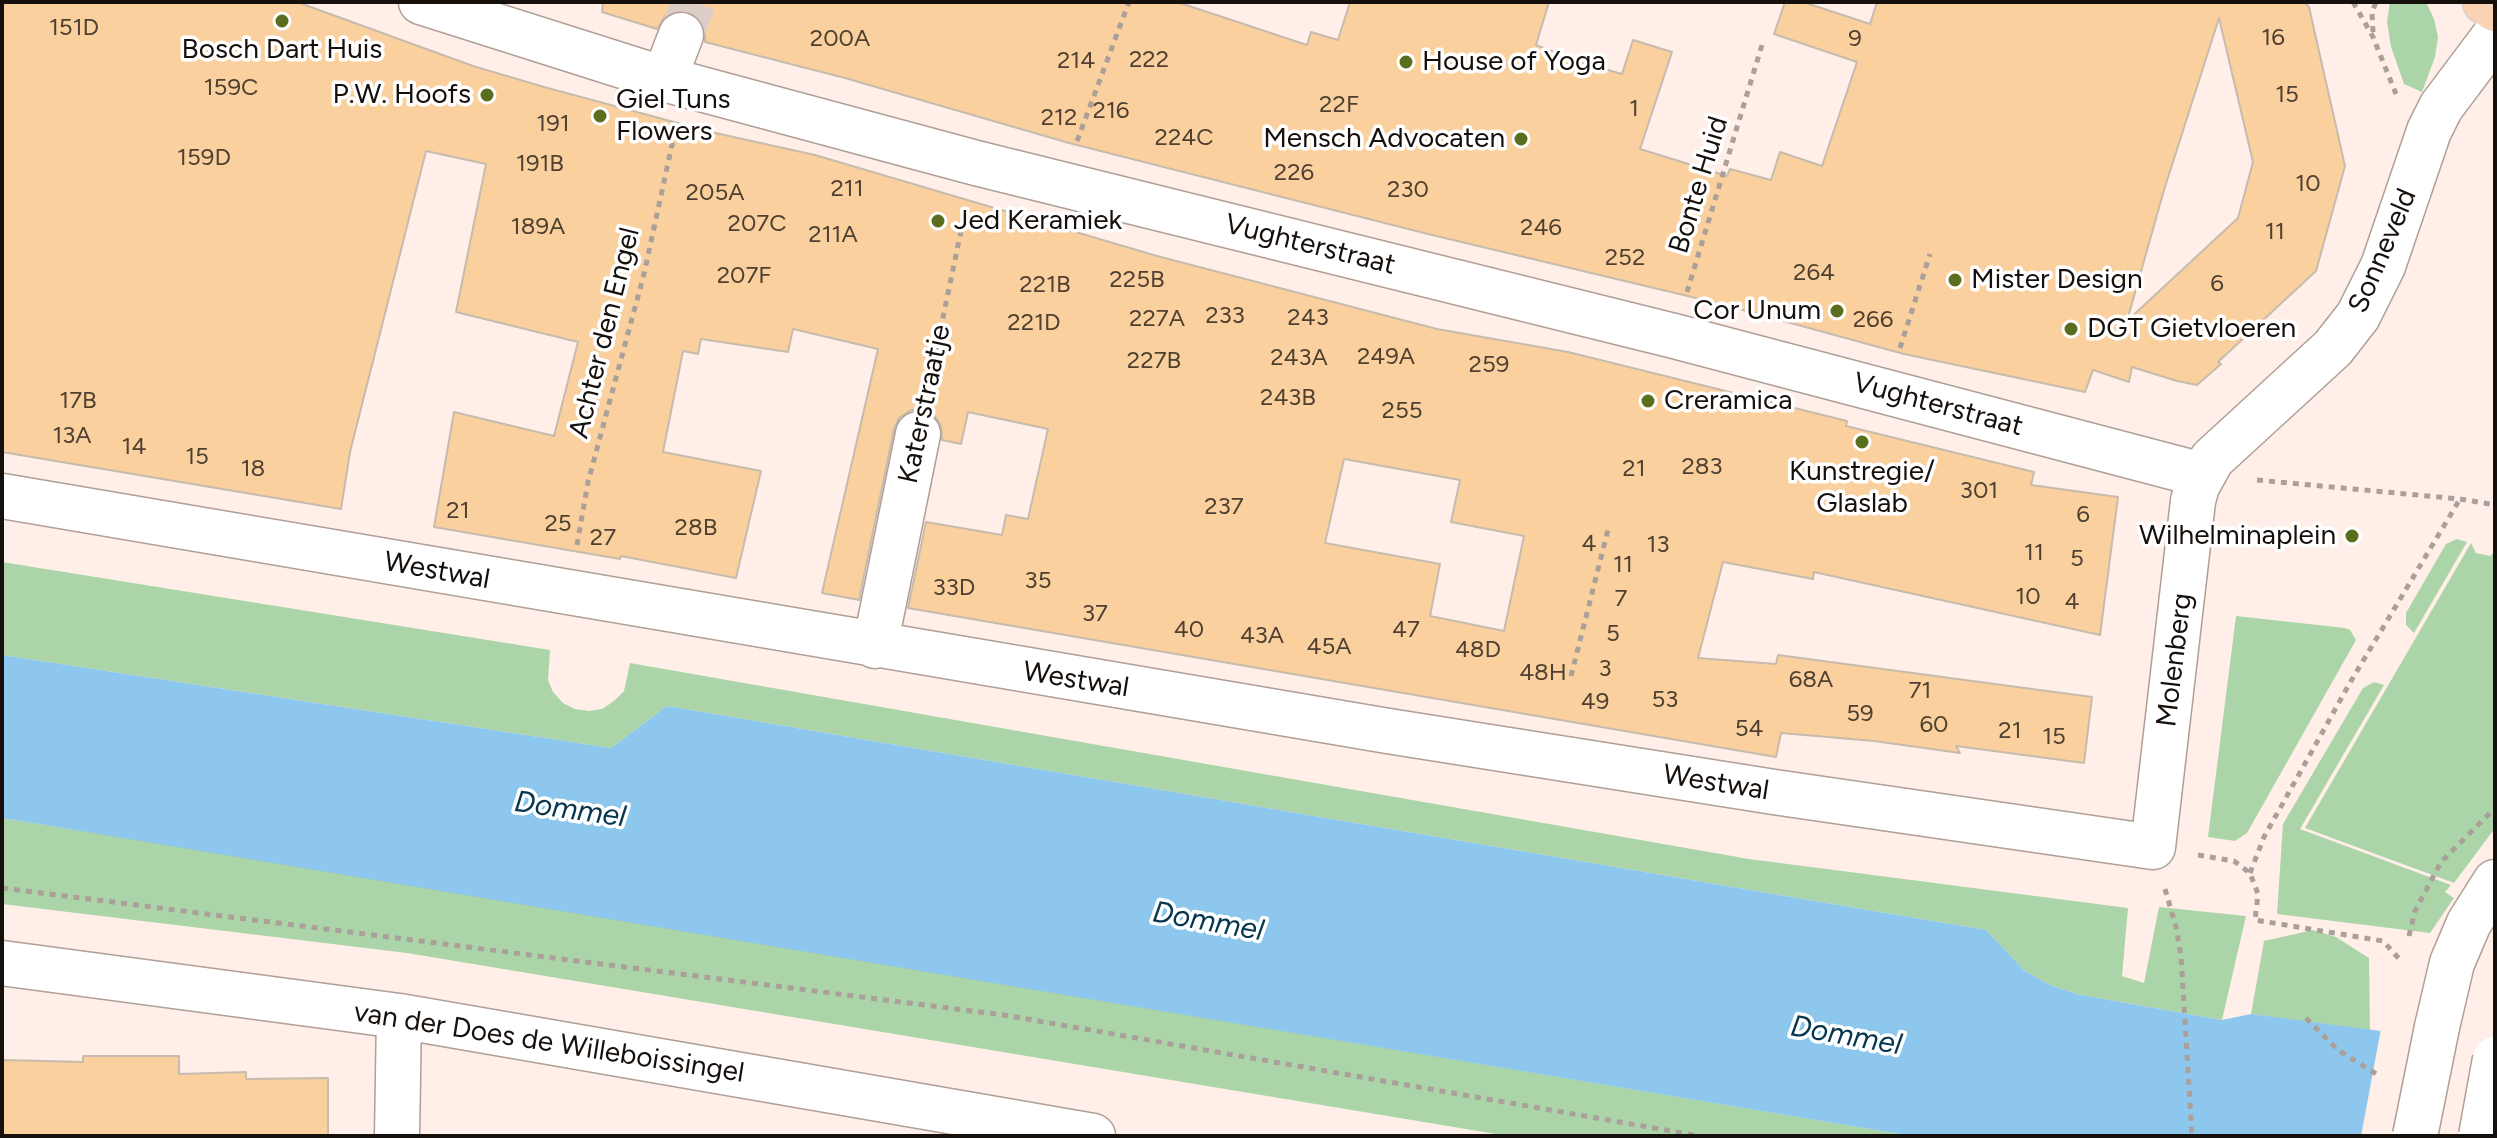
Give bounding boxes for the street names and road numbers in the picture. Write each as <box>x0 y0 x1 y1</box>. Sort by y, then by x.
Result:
street label: Bonte Huid <box>1662 113 1736 257</box>
street label: Sonneveld <box>2342 184 2424 318</box>
street label: Vughterstraat <box>1221 208 1399 282</box>
street label: Achter den Engel <box>563 224 647 442</box>
street label: Katerstraatje <box>892 322 958 486</box>
street label: Vughterstraat <box>1849 366 2027 444</box>
street label: Westwal <box>382 545 492 597</box>
street label: Molenberg <box>2150 591 2200 729</box>
street label: Westwal <box>1021 655 1131 705</box>
street label: Westwal <box>1661 758 1771 808</box>
street label: van der Does de Willeboissingel <box>351 996 747 1090</box>

